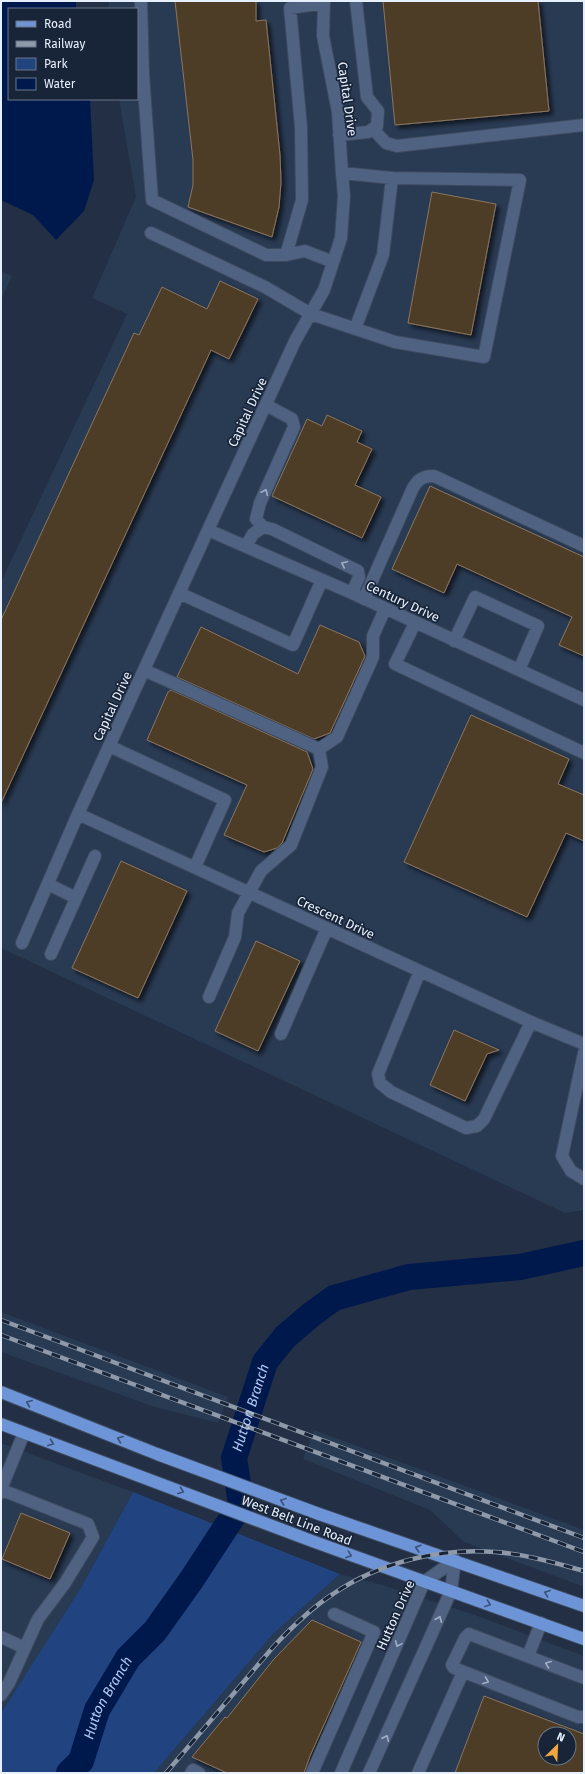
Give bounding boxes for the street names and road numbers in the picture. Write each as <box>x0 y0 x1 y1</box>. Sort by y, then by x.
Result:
street label: Capital Drive <box>335 61 360 137</box>
street label: Capital Drive <box>225 375 270 449</box>
street label: Century Drive <box>364 578 442 625</box>
street label: Capital Drive <box>90 669 135 743</box>
street label: Crescent Drive <box>294 893 377 942</box>
street label: West Belt Line Road <box>239 1492 354 1548</box>
street label: Hutton Drive <box>373 1578 418 1652</box>

